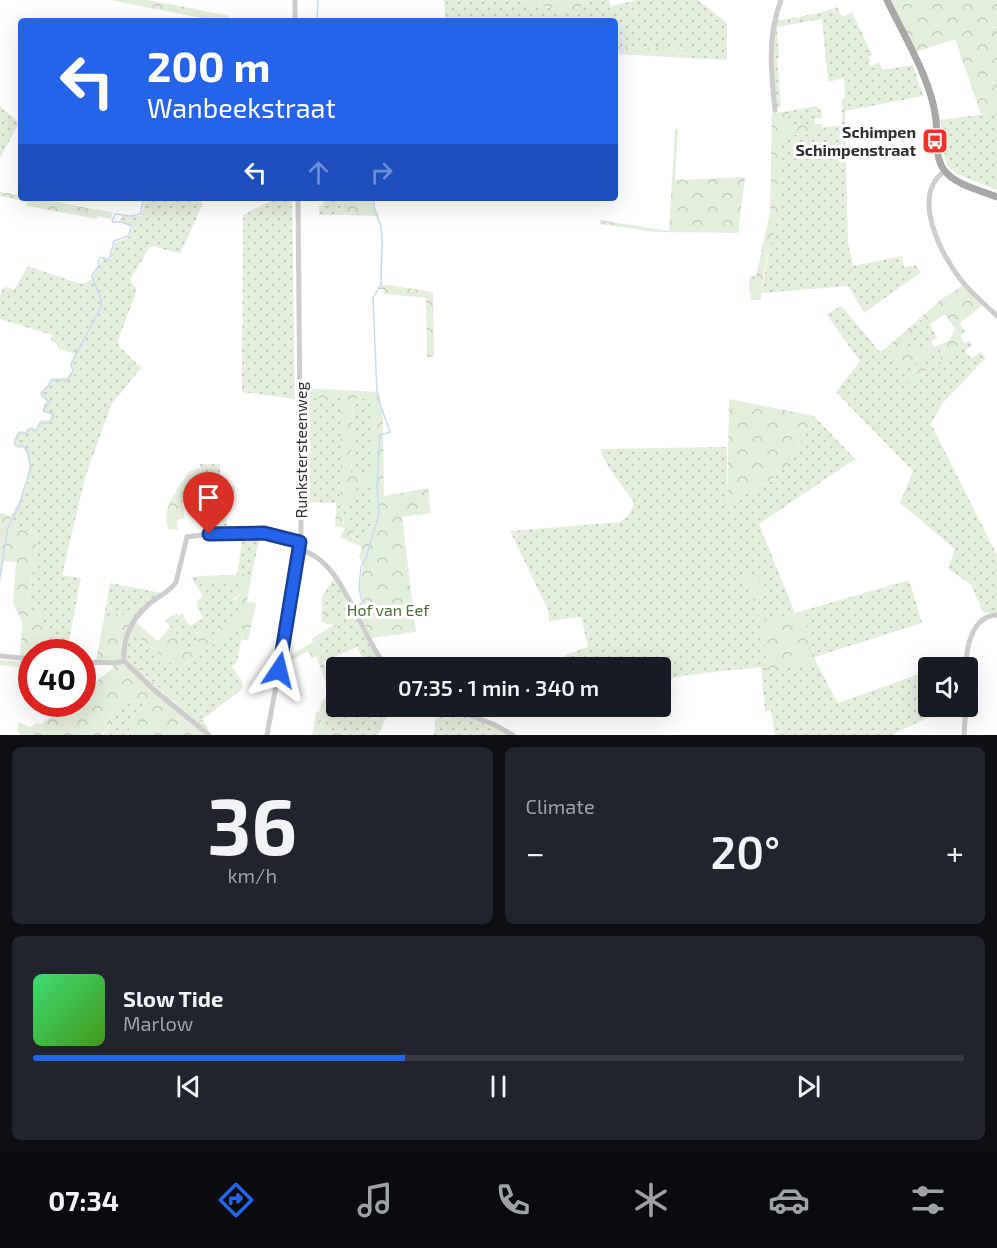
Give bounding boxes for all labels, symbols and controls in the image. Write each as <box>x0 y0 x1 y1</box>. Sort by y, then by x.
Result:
text: 200 m <box>147 40 270 90</box>
icon: left <box>48 42 126 120</box>
text: Wanbeekstraat <box>147 91 336 123</box>
place label: Schimpen Schimpenstraat <box>795 122 916 159</box>
bus stop icon: Schimpen Schimpenstraat <box>920 126 950 156</box>
icon: left <box>239 156 272 189</box>
icon: ahead <box>302 156 335 189</box>
icon: right <box>365 156 398 189</box>
street label: Runkstersteenweg <box>291 381 310 519</box>
pin <box>183 472 234 534</box>
icon: arrive <box>192 481 225 514</box>
park label: Hof van Eef <box>347 600 430 619</box>
position arrow <box>247 638 311 702</box>
speed limit sign: 40 <box>18 639 96 717</box>
map controls <box>918 657 978 717</box>
button: sound <box>918 657 978 717</box>
text: 07:35 · 1 min · 340 m <box>398 674 599 700</box>
text: 36 <box>207 777 297 871</box>
text: Climate <box>526 794 595 818</box>
text: 20° <box>711 824 780 878</box>
text: − <box>526 832 545 872</box>
text: + <box>946 832 964 872</box>
text: km/h <box>227 863 277 887</box>
text: Slow Tide <box>123 985 223 1011</box>
text: Marlow <box>123 1011 193 1035</box>
icon: previous <box>172 1070 205 1103</box>
icon: pause <box>482 1070 515 1103</box>
icon: next <box>792 1070 825 1103</box>
icon: directions <box>215 1179 257 1221</box>
icon: music <box>354 1179 396 1221</box>
icon: phone <box>492 1179 534 1221</box>
icon: climate <box>630 1179 672 1221</box>
icon: car <box>768 1179 810 1221</box>
icon: filters <box>907 1179 949 1221</box>
text: 07:34 <box>48 1184 119 1216</box>

